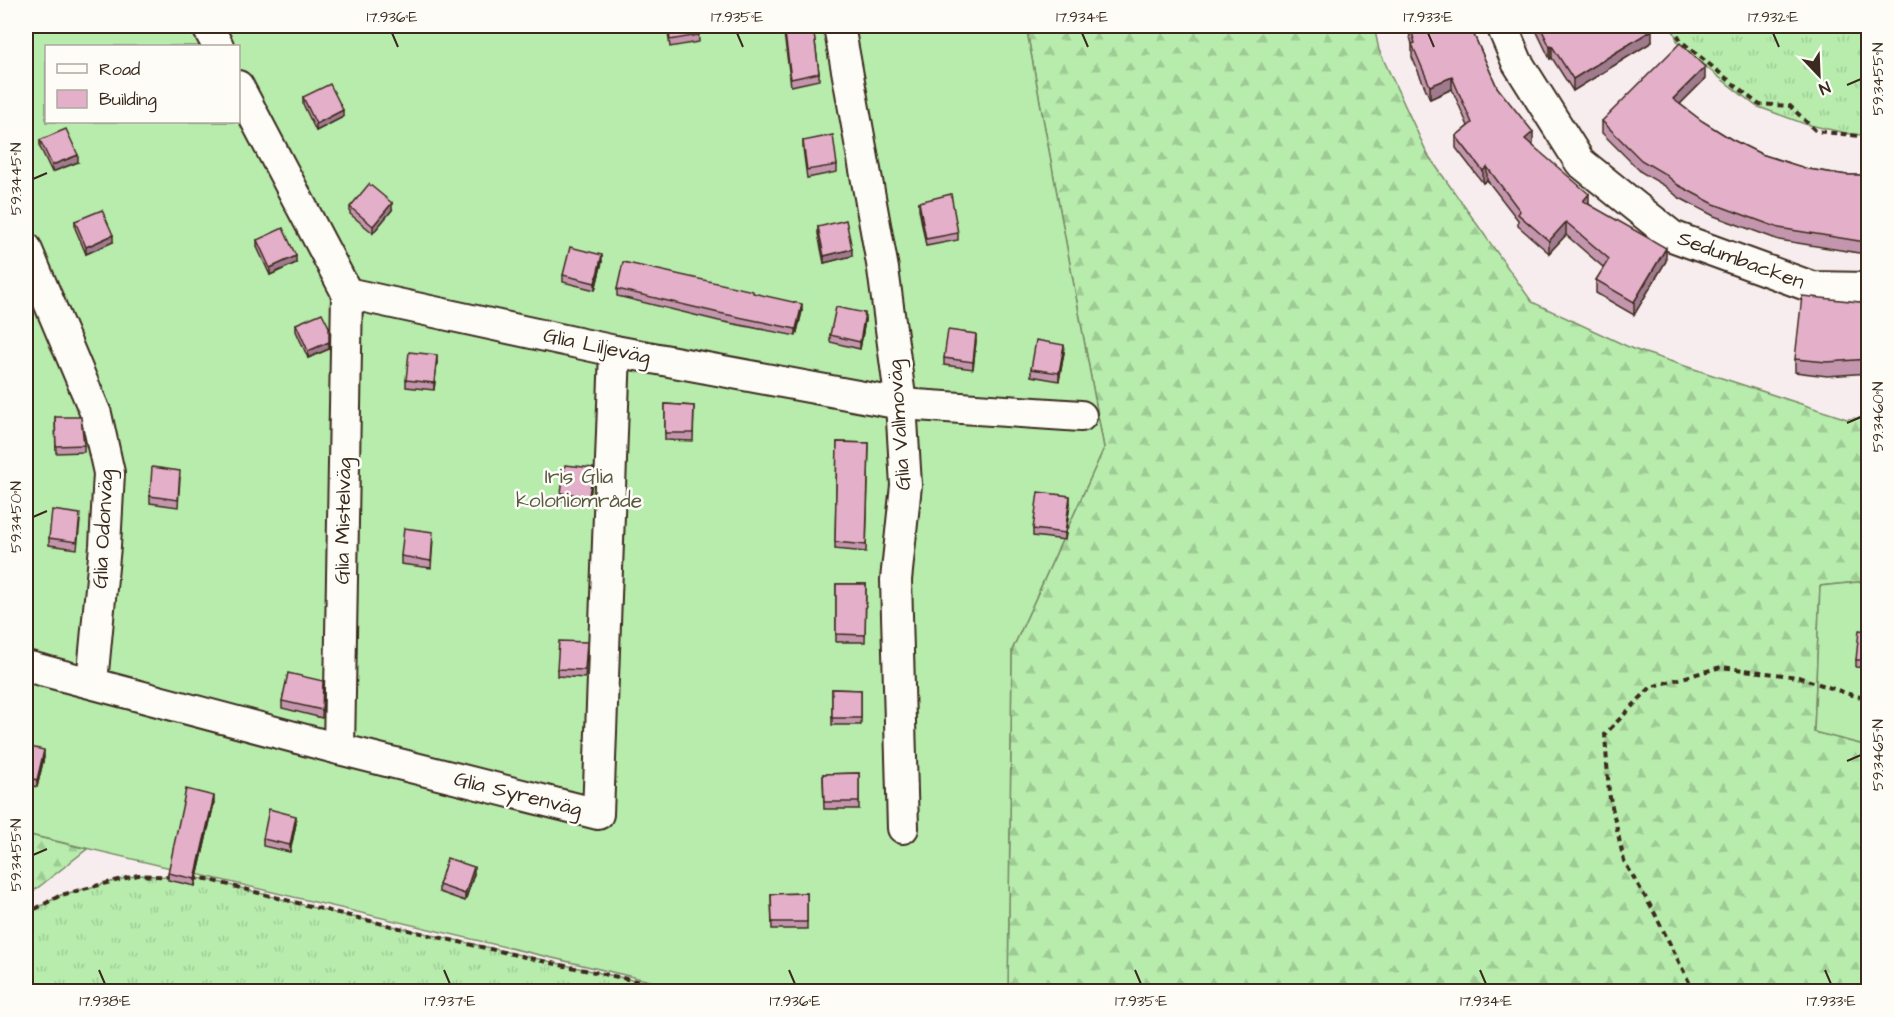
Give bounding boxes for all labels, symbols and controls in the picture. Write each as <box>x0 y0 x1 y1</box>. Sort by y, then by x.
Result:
text: 17.936°E <box>366 7 418 28</box>
text: 17.935°E <box>711 7 763 28</box>
text: 17.934°E <box>1056 7 1108 28</box>
text: 17.933°E <box>1403 7 1453 28</box>
text: 17.932°E <box>1748 7 1798 28</box>
text: 59.3455°N <box>1868 42 1889 116</box>
legend <box>45 45 240 123</box>
north arrow <box>1789 45 1849 105</box>
text: Road <box>99 57 140 82</box>
text: N <box>1816 76 1833 100</box>
text: Building <box>99 87 157 113</box>
text: 59.3445°N <box>6 143 27 215</box>
street label: Sedumbacken <box>1673 224 1809 296</box>
street label: Glia Liljeväg <box>540 321 653 373</box>
street label: Glia Vallmoväg <box>880 358 920 491</box>
text: 59.3460°N <box>1868 382 1889 452</box>
street label: Glia Mistelväg <box>327 457 361 585</box>
park label: Iris Glia koloniområde <box>516 462 642 515</box>
street label: Glia Odonväg <box>85 468 123 590</box>
text: 59.3450°N <box>6 481 27 553</box>
text: 59.3465°N <box>1868 719 1889 791</box>
street label: Glia Syrenväg <box>450 764 585 826</box>
text: 59.3455°N <box>6 818 27 892</box>
text: 17.938°E <box>79 991 131 1012</box>
text: 17.937°E <box>425 991 476 1012</box>
text: 17.936°E <box>769 991 821 1012</box>
text: 17.935°E <box>1115 991 1167 1012</box>
text: 17.934°E <box>1460 991 1512 1012</box>
text: 17.933°E <box>1806 991 1856 1012</box>

